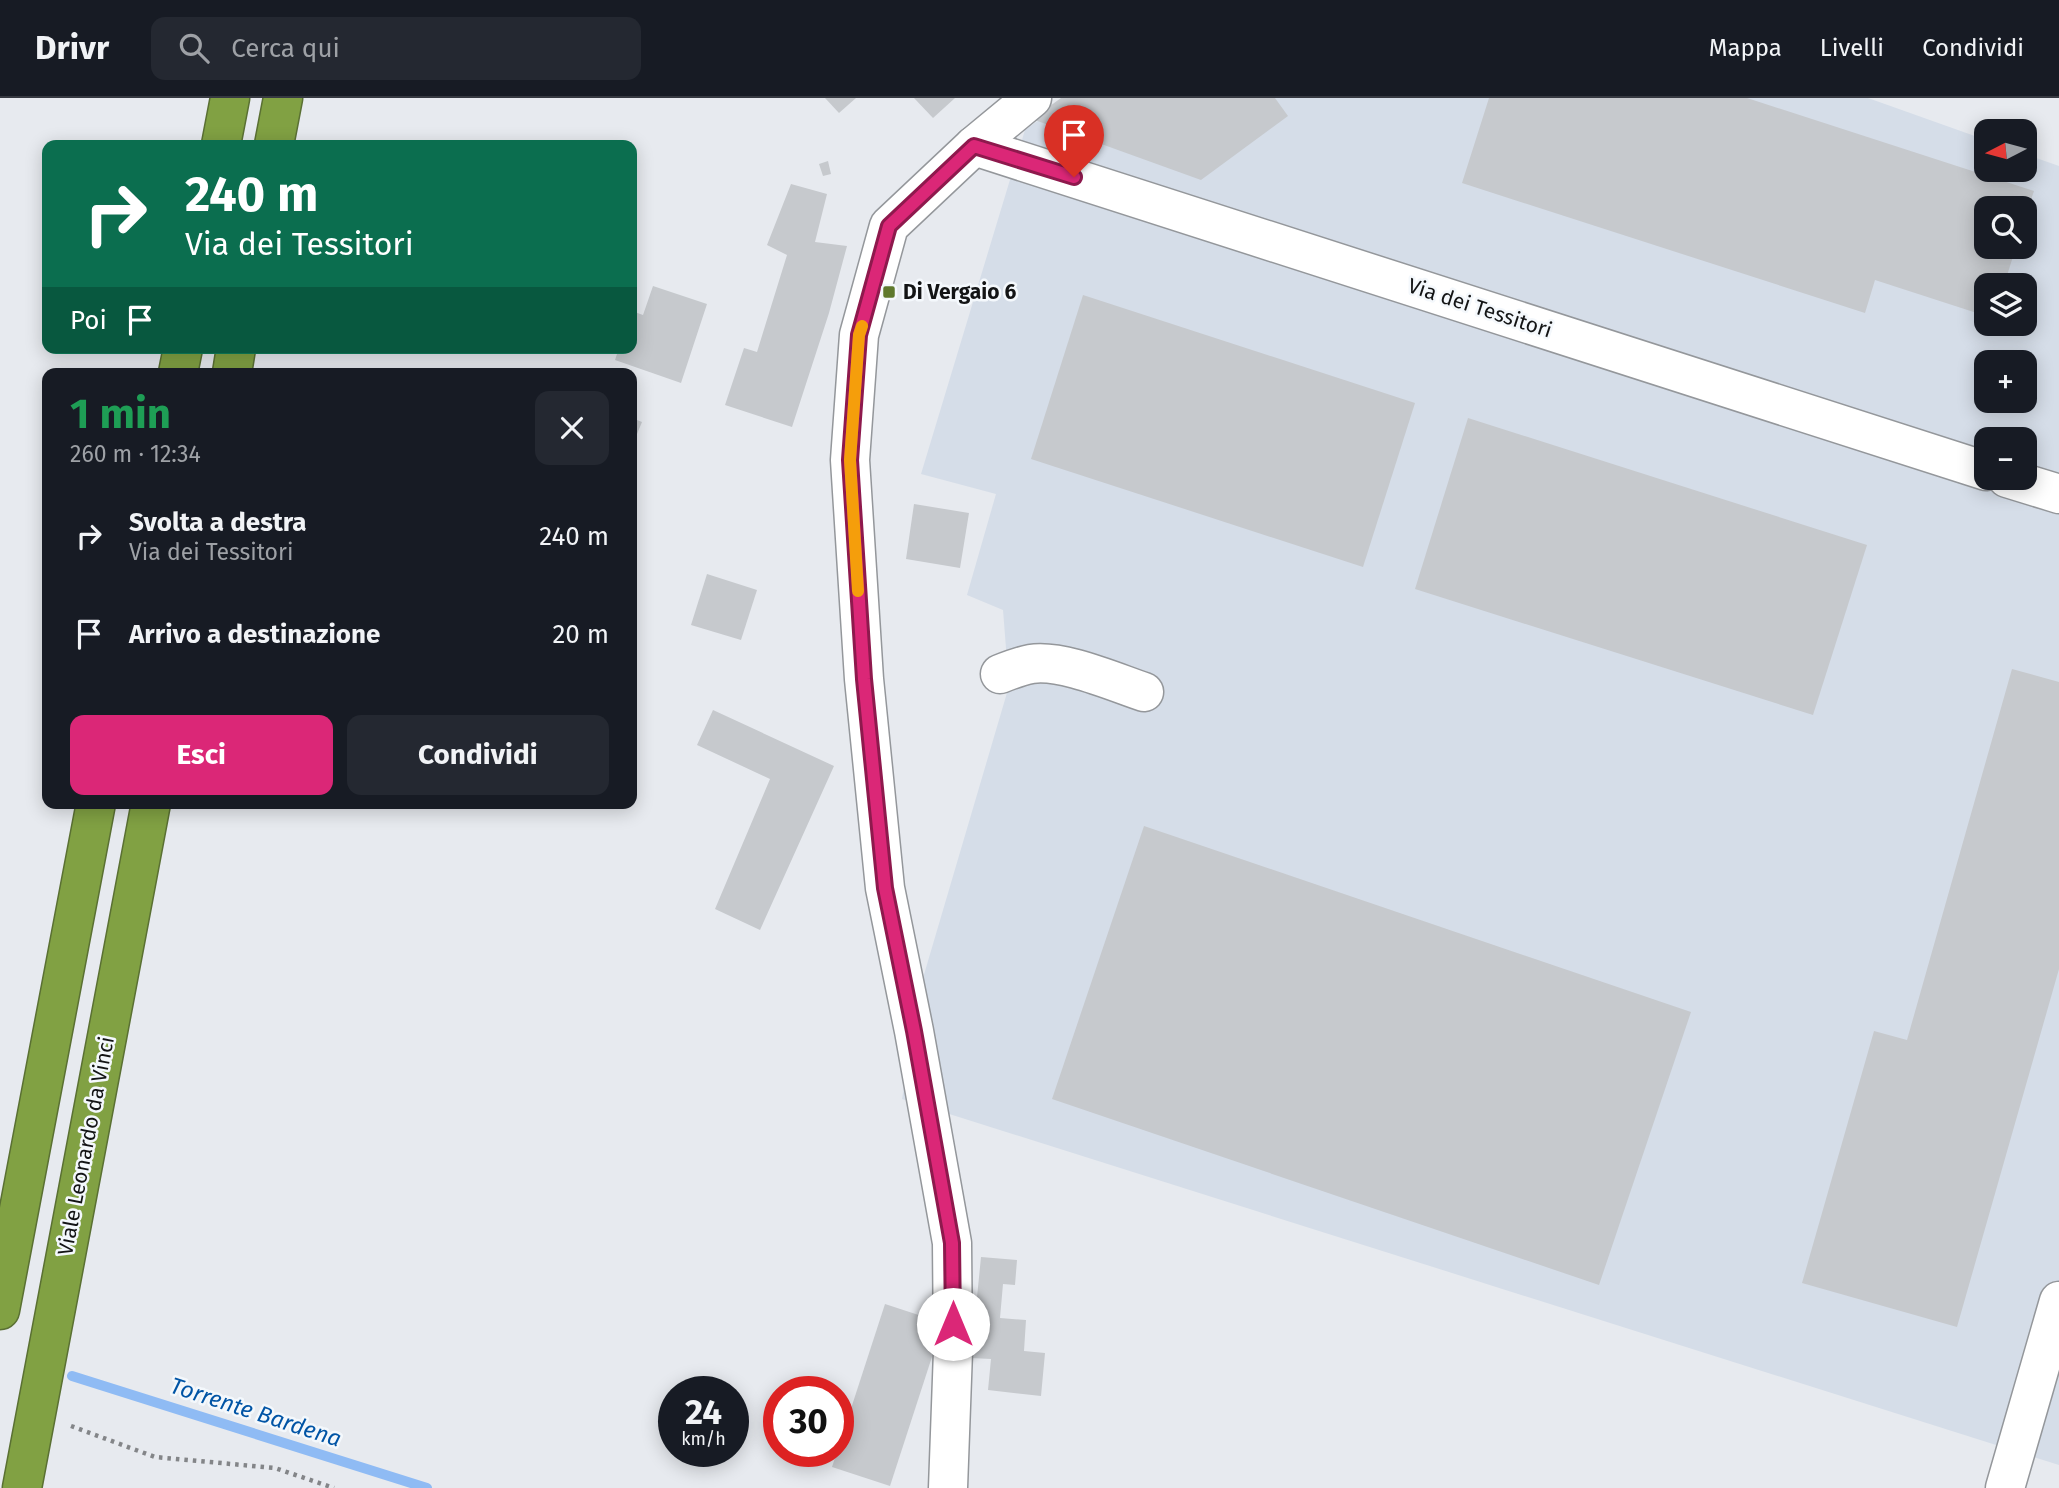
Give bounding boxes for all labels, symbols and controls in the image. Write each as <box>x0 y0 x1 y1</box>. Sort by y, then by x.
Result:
search box <box>151 17 641 80</box>
text: Drivr <box>35 28 109 68</box>
icon: search <box>175 29 213 67</box>
text: Cerca qui <box>231 33 340 64</box>
text: Mappa <box>1709 34 1782 62</box>
text: Livelli <box>1820 34 1884 62</box>
text: Condividi <box>1922 34 2024 62</box>
pin <box>1044 105 1104 177</box>
icon: arrive <box>1055 116 1093 154</box>
north arrow <box>1974 119 2037 182</box>
map controls <box>1974 119 2037 490</box>
text: 240 m <box>185 165 318 224</box>
icon: right <box>70 168 161 259</box>
button: search <box>1974 196 2037 259</box>
text: Via dei Tessitori <box>185 225 414 263</box>
street label: Via dei Tessitori <box>1405 272 1555 344</box>
button: layers <box>1974 273 2037 336</box>
place label: Di Vergaio 6 <box>903 279 1017 305</box>
marker: Di Vergaio 6 <box>881 284 897 300</box>
icon: arrive <box>121 301 159 339</box>
text: Poi <box>70 305 107 336</box>
button: + <box>1974 350 2037 413</box>
text: 1 min <box>70 389 171 439</box>
button: close <box>535 391 609 465</box>
button: − <box>1974 427 2037 490</box>
text: 260 m · 12:34 <box>70 440 201 468</box>
text: Svolta a destra <box>129 507 307 538</box>
icon: right <box>70 517 108 555</box>
text: 240 m <box>539 521 609 552</box>
text: Via dei Tessitori <box>129 538 293 566</box>
icon: arrive <box>70 615 108 653</box>
text: Arrivo a destinazione <box>129 619 380 650</box>
text: 20 m <box>552 619 609 650</box>
button: Esci <box>70 715 333 795</box>
button: Condividi <box>347 715 609 795</box>
street label: Viale Leonardo da Vinci <box>52 1034 120 1258</box>
position arrow <box>916 1287 990 1361</box>
water label: Torrente Bardena <box>167 1371 345 1453</box>
speed limit sign: 30 <box>763 1376 854 1467</box>
text: 24 <box>685 1391 722 1433</box>
text: km/h <box>681 1428 726 1450</box>

